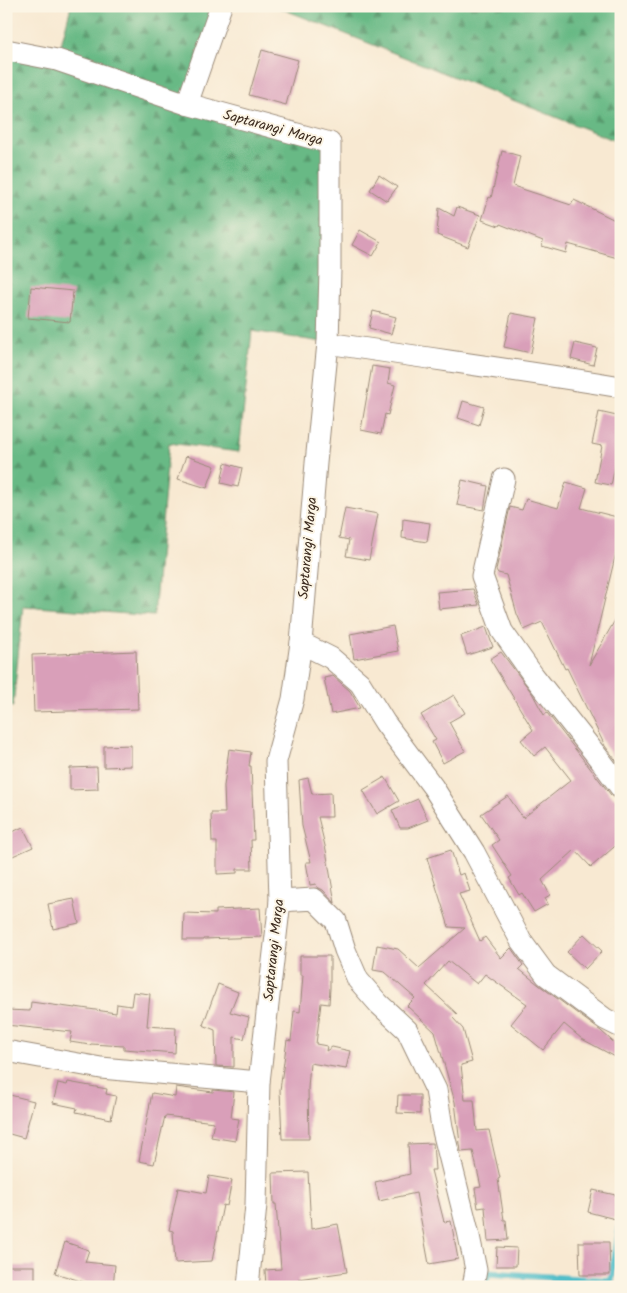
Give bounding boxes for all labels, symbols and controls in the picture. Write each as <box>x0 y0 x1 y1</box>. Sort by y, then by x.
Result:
street label: Saptarangi Marga <box>221 104 325 152</box>
street label: Saptarangi Marga <box>293 496 323 600</box>
street label: Saptarangi Marga <box>258 898 290 1002</box>

